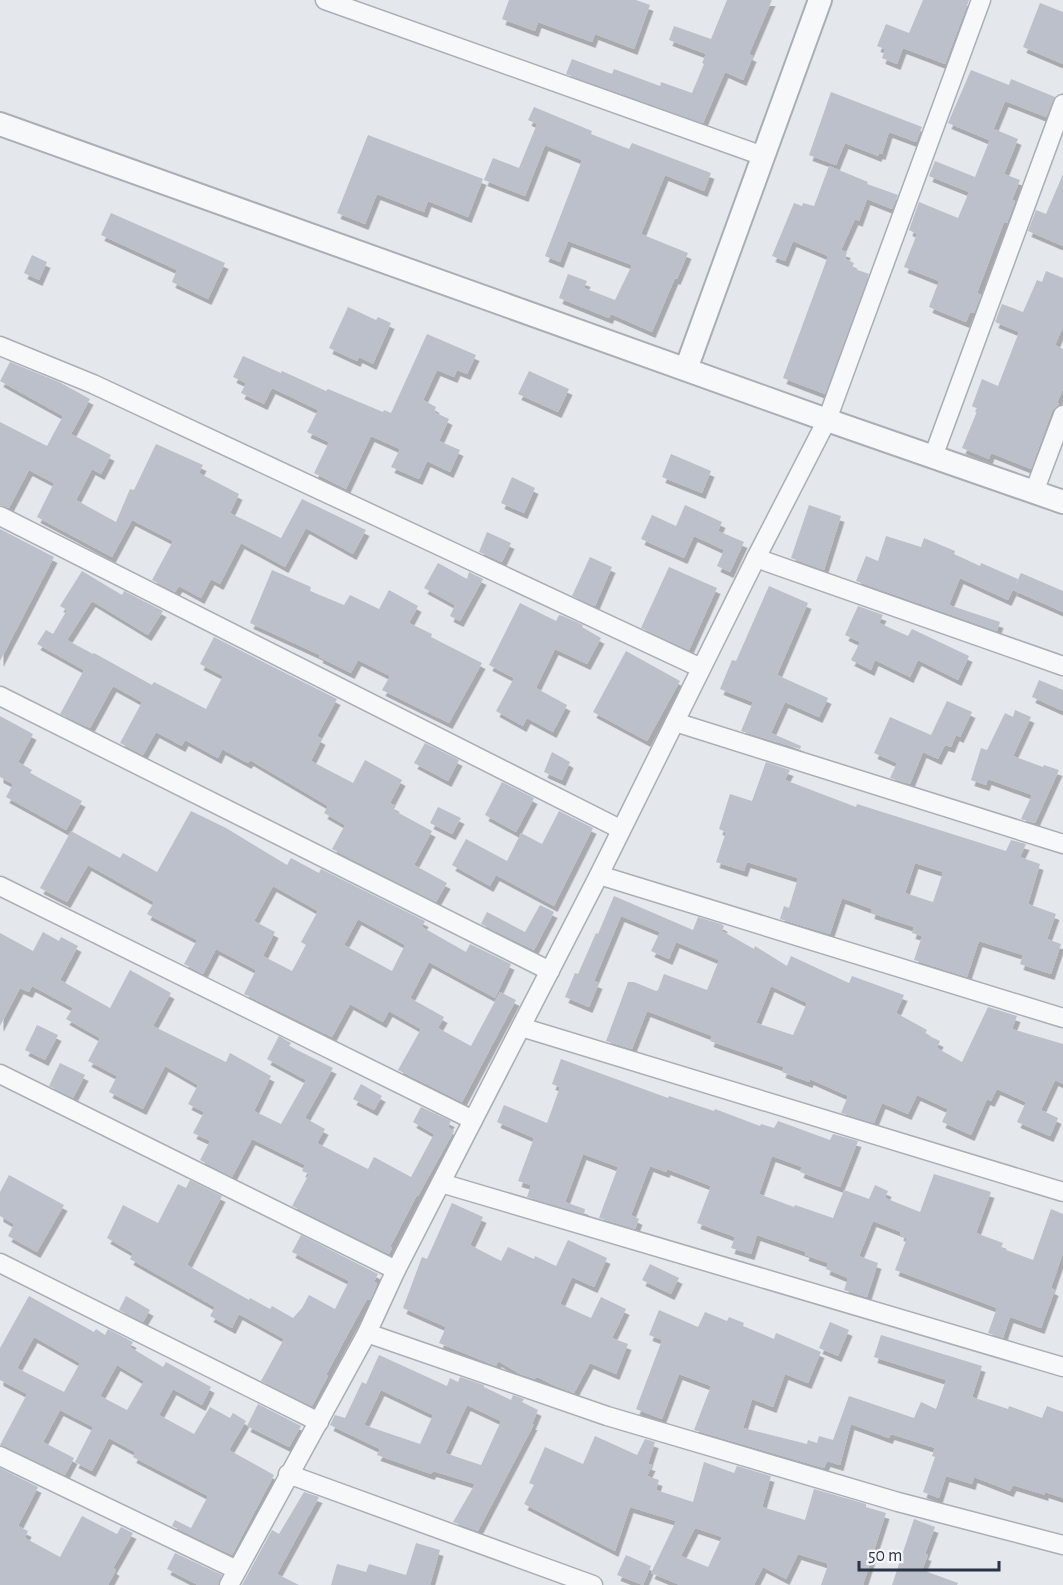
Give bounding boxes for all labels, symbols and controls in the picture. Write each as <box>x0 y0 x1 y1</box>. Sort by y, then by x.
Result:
scale bar <box>859 1534 998 1572</box>
text: 50 m <box>868 1547 902 1565</box>

